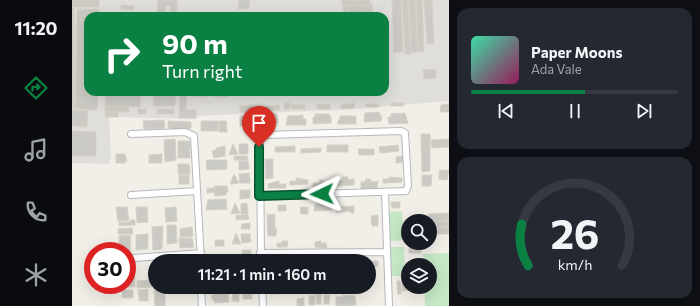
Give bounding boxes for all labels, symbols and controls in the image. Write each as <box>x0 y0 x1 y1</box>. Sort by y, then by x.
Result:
text: 11:20 <box>14 17 58 39</box>
text: 90 m <box>162 26 228 60</box>
icon: right <box>96 28 148 80</box>
text: Paper Moons <box>531 43 622 61</box>
text: Turn right <box>162 60 242 82</box>
text: Ada Vale <box>531 61 582 77</box>
icon: directions <box>22 74 50 102</box>
icon: previous <box>495 100 517 122</box>
icon: pause <box>564 100 586 122</box>
icon: next <box>633 100 655 122</box>
pin <box>242 106 276 147</box>
icon: arrive <box>248 112 270 134</box>
icon: music <box>22 136 50 164</box>
position arrow <box>301 173 343 215</box>
icon: phone <box>22 198 50 226</box>
text: 26 <box>550 206 599 257</box>
map controls <box>401 214 437 294</box>
button: search <box>401 214 437 250</box>
speed limit sign: 30 <box>84 242 136 294</box>
text: km/h <box>557 254 592 272</box>
button: layers <box>401 258 437 294</box>
icon: climate <box>22 261 50 289</box>
text: 11:21 · 1 min · 160 m <box>198 265 326 283</box>

